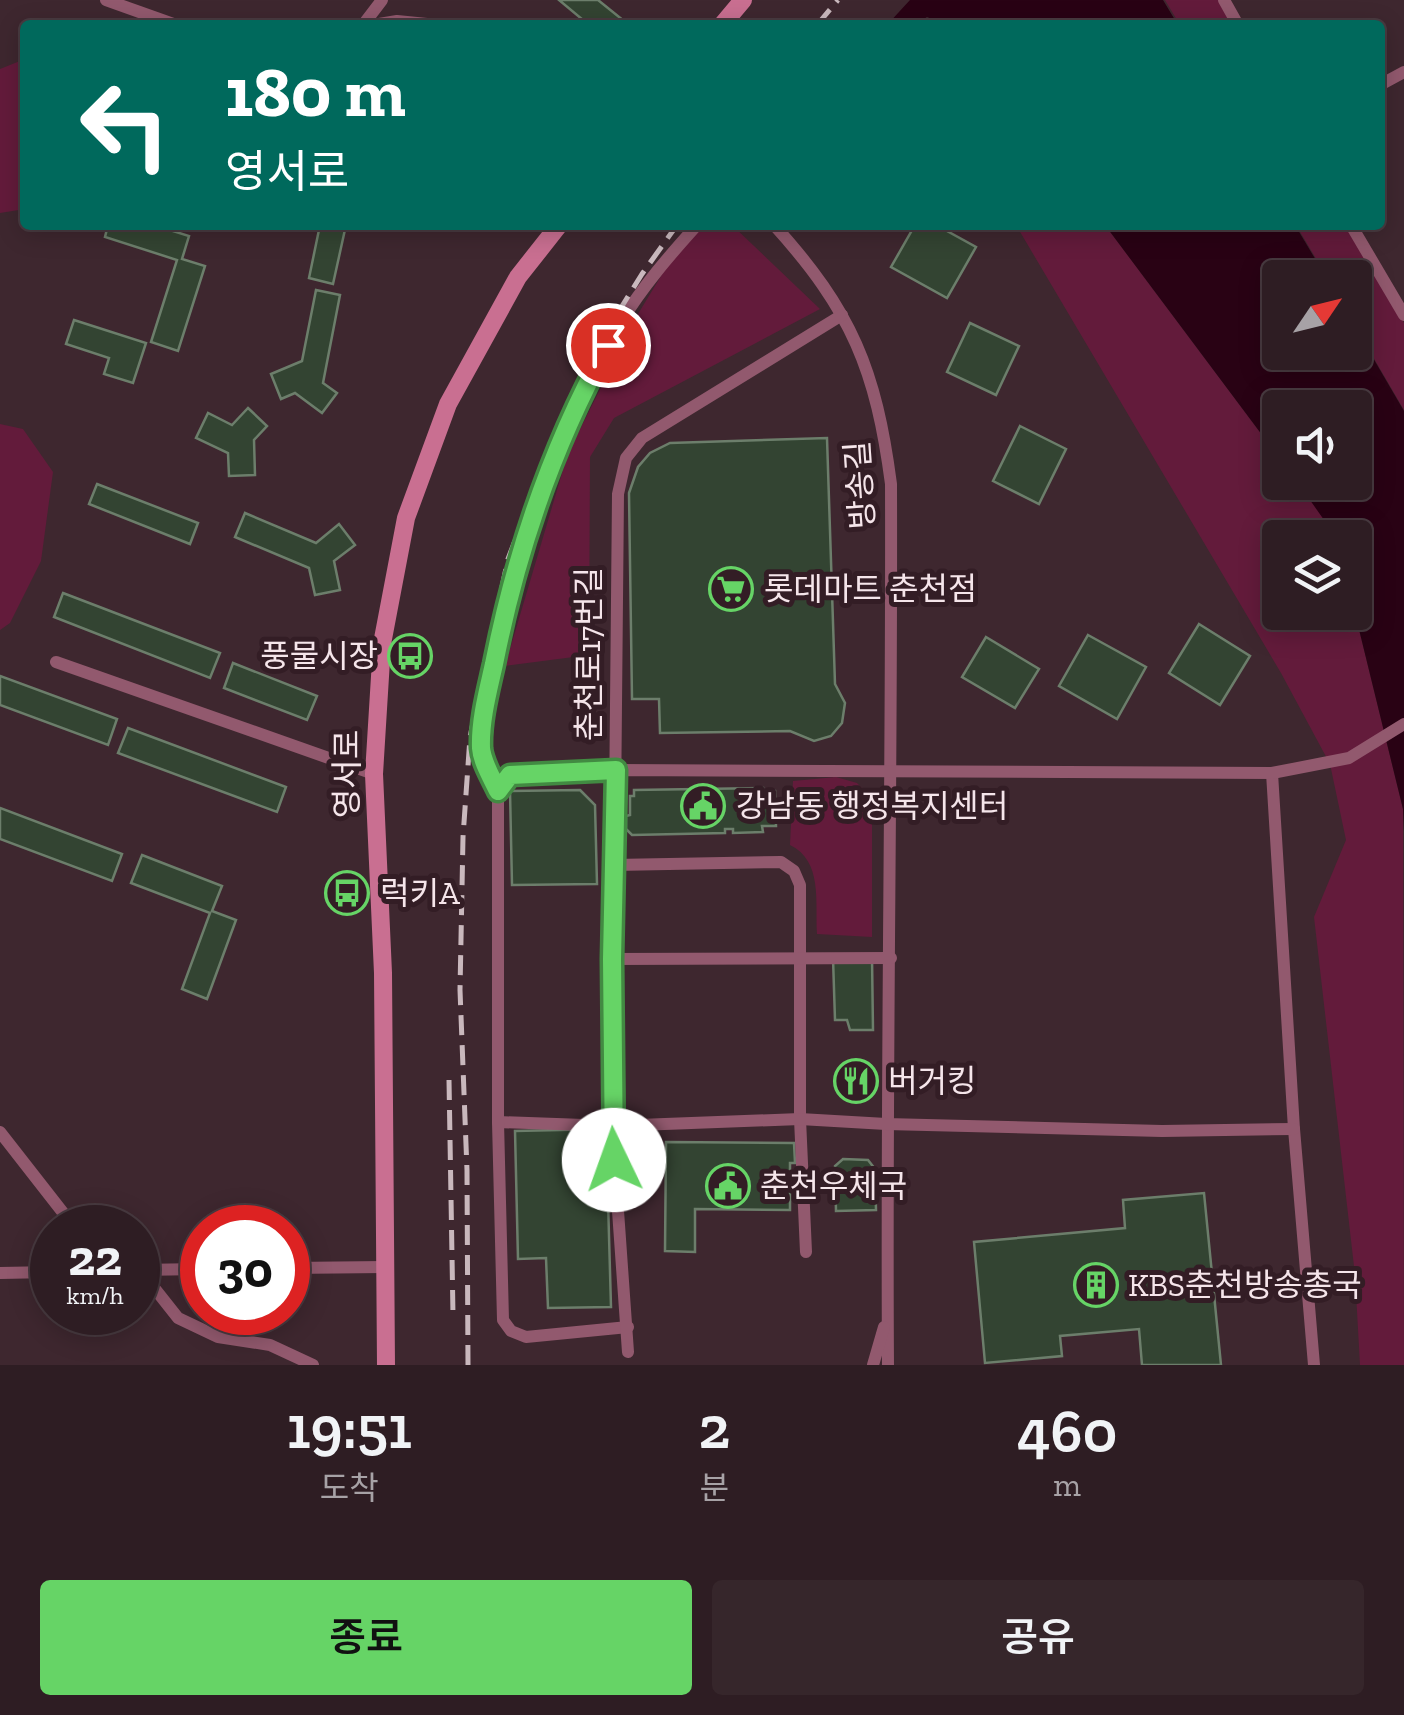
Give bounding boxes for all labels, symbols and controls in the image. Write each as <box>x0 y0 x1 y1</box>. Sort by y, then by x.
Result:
text: 180 m <box>225 50 406 134</box>
icon: left <box>60 60 190 190</box>
text: 영서로 <box>225 145 349 199</box>
north arrow <box>1262 260 1372 370</box>
map controls <box>1262 260 1372 630</box>
pin <box>566 303 651 388</box>
icon: arrive <box>581 318 636 373</box>
button: sound <box>1262 390 1372 500</box>
street label: 방송길 <box>838 440 882 530</box>
button: layers <box>1262 520 1372 630</box>
supermarket icon: 롯데마트 춘천점 <box>708 566 754 612</box>
street label: 춘천로17번길 <box>570 567 608 741</box>
place label: 롯데마트 춘천점 <box>764 570 977 608</box>
bus stop icon: 풍물시장 <box>387 633 433 679</box>
place label: 풍물시장 <box>260 637 378 675</box>
street label: 영서로 <box>328 730 366 818</box>
public building icon: 강남동 행정복지센터 <box>680 783 726 829</box>
place label: 강남동 행정복지센터 <box>736 787 1008 825</box>
bus stop icon: 럭키A <box>324 870 370 916</box>
place label: 럭키A <box>380 874 460 912</box>
restaurant icon: 버거킹 <box>833 1058 879 1104</box>
place label: 버거킹 <box>888 1062 976 1100</box>
position arrow <box>562 1108 666 1212</box>
public building icon: 춘천우체국 <box>705 1163 751 1209</box>
place label: 춘천우체국 <box>760 1167 907 1205</box>
speed limit sign: 30 <box>180 1205 310 1335</box>
text: 22 <box>68 1228 122 1288</box>
building icon: KBS춘천방송총국 <box>1073 1262 1119 1308</box>
place label: KBS춘천방송총국 <box>1128 1266 1362 1304</box>
text: km/h <box>66 1280 124 1310</box>
text: 19:51 <box>287 1391 412 1463</box>
text: 2 <box>699 1391 730 1463</box>
text: 460 <box>1017 1395 1117 1467</box>
text: m <box>1053 1466 1081 1504</box>
text: 도착 <box>320 1469 379 1507</box>
text: 분 <box>700 1469 729 1507</box>
button: 종료 <box>40 1580 692 1695</box>
button: 공유 <box>712 1580 1364 1695</box>

